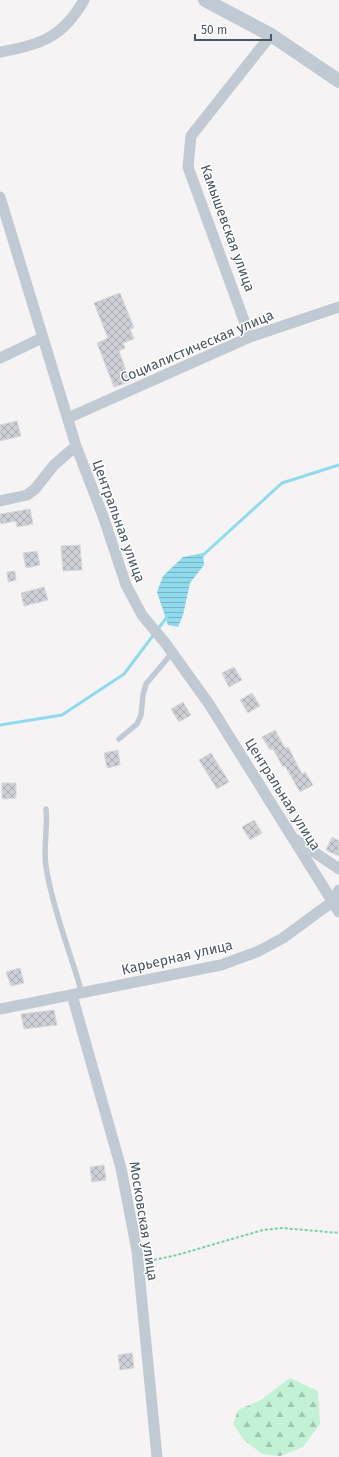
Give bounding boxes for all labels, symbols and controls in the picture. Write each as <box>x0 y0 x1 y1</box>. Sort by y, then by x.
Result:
scale bar <box>195 16 271 42</box>
text: 50 m <box>201 23 227 37</box>
street label: Камышевская улица <box>197 162 258 294</box>
street label: Социалистическая улица <box>118 306 276 387</box>
street label: Центральная улица <box>88 458 149 585</box>
street label: Центральная улица <box>241 735 324 853</box>
street label: Карьерная улица <box>120 936 234 979</box>
street label: Московская улица <box>126 1160 161 1282</box>

